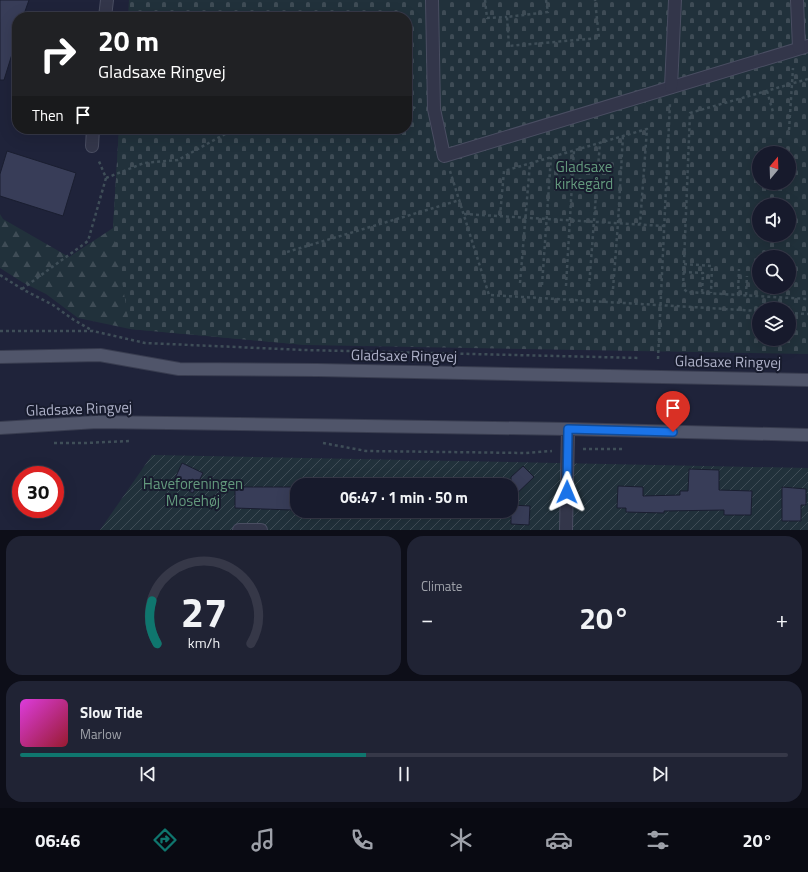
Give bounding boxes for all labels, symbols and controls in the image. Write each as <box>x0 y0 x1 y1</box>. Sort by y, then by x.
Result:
text: 20 m <box>98 19 159 62</box>
icon: right <box>32 28 84 80</box>
text: Gladsaxe Ringvej <box>98 58 226 85</box>
text: Then <box>32 104 64 127</box>
icon: arrive <box>72 104 94 126</box>
north arrow <box>752 146 796 190</box>
map controls <box>752 146 796 346</box>
park label: Gladsaxe kirkegård <box>555 155 613 195</box>
button: sound <box>752 198 796 242</box>
button: search <box>752 250 796 294</box>
button: layers <box>752 302 796 346</box>
street label: Gladsaxe Ringvej <box>351 343 457 368</box>
street label: Gladsaxe Ringvej <box>675 349 781 374</box>
pin <box>656 391 690 432</box>
street label: Gladsaxe Ringvej <box>25 395 133 422</box>
icon: arrive <box>662 397 684 419</box>
speed limit sign: 30 <box>12 466 64 518</box>
position arrow <box>546 471 588 513</box>
park label: Haveforeningen Mosehøj <box>143 472 243 512</box>
text: 06:47 · 1 min · 50 m <box>340 486 468 509</box>
text: Climate <box>421 576 462 596</box>
text: 27 <box>180 579 227 642</box>
text: 20° <box>579 595 630 641</box>
text: − <box>421 602 433 636</box>
text: + <box>776 602 788 636</box>
text: km/h <box>187 631 220 653</box>
text: Slow Tide <box>80 701 143 724</box>
text: Marlow <box>80 724 122 744</box>
icon: previous <box>137 763 159 785</box>
icon: pause <box>393 763 415 785</box>
icon: next <box>649 763 671 785</box>
icon: directions <box>151 826 179 854</box>
icon: music <box>249 826 277 854</box>
icon: phone <box>348 826 376 854</box>
icon: climate <box>447 826 475 854</box>
icon: car <box>545 826 573 854</box>
icon: filters <box>644 826 672 854</box>
text: 06:46 <box>35 827 80 854</box>
text: 20° <box>742 827 773 854</box>

